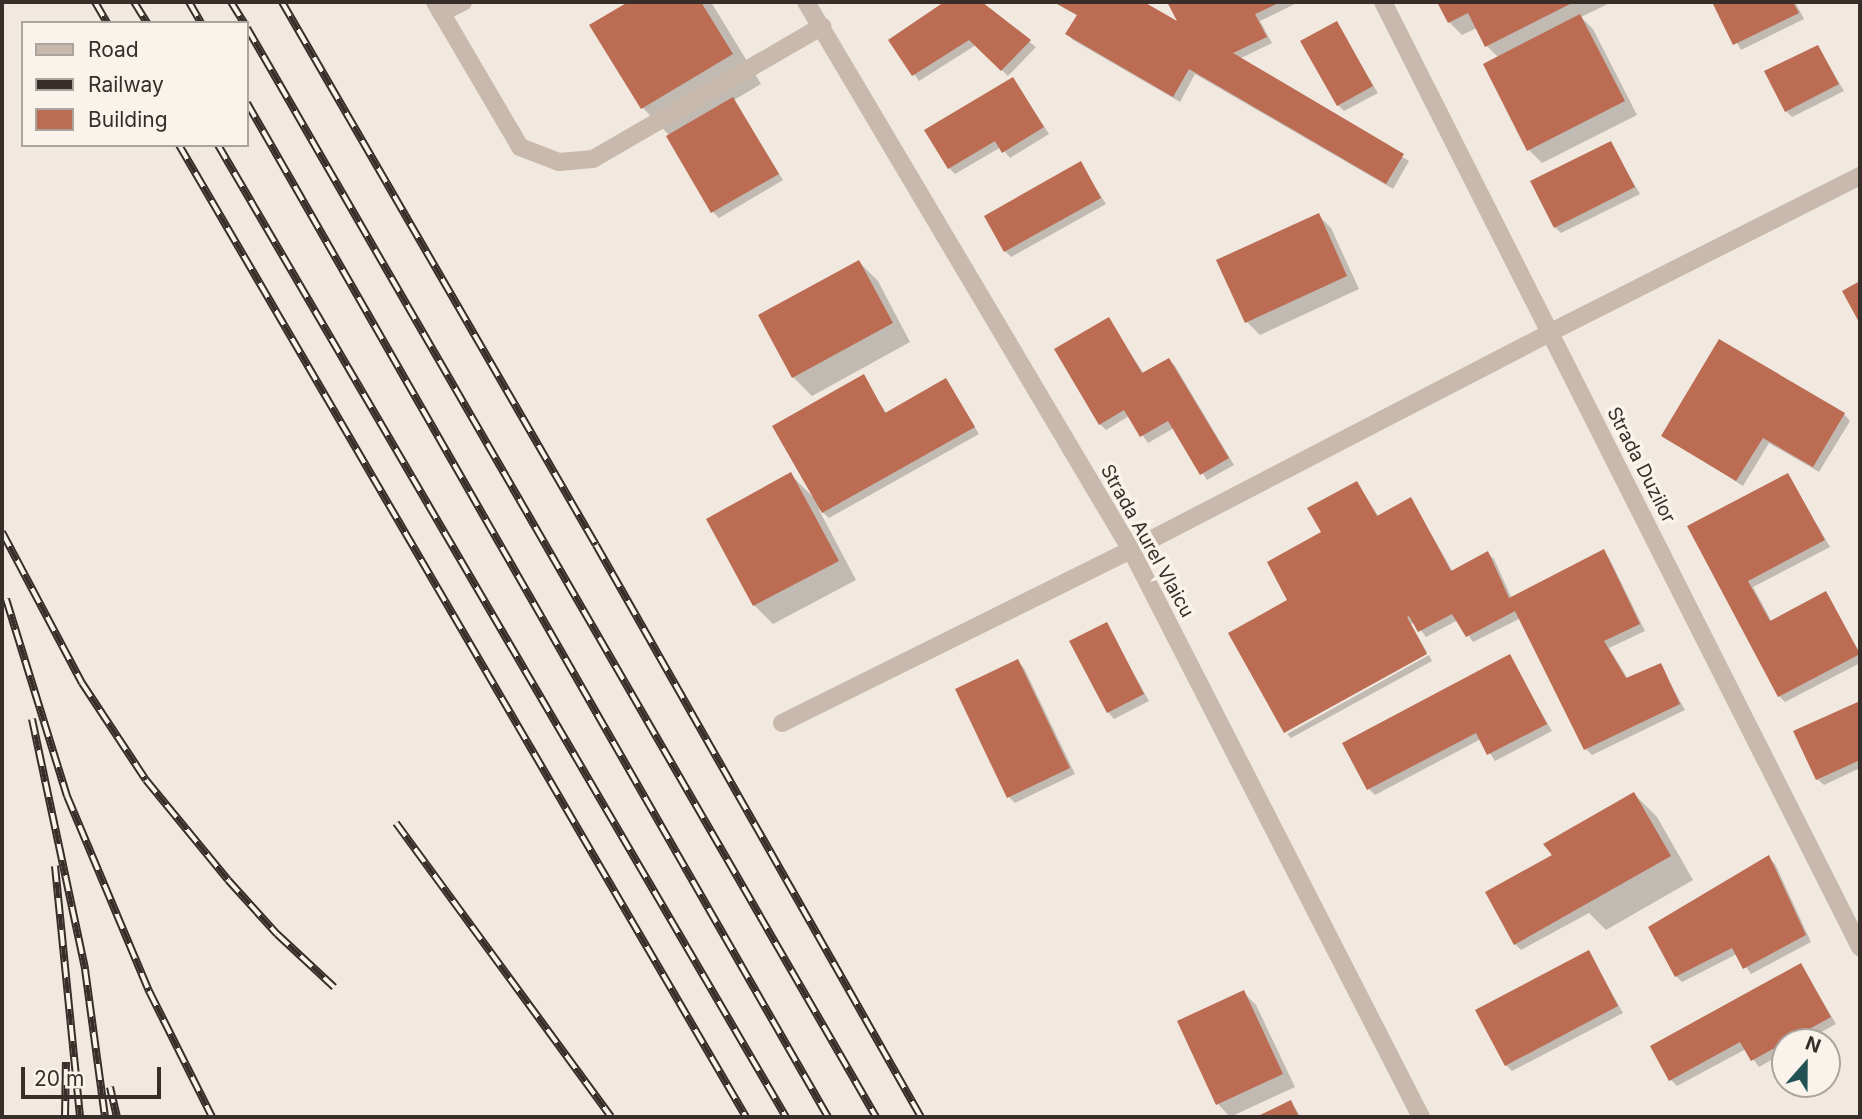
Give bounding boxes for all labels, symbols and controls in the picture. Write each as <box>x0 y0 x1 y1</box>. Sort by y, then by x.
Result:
legend <box>21 21 248 147</box>
text: Road <box>88 37 139 62</box>
text: Railway <box>88 72 164 97</box>
text: Building <box>88 107 168 132</box>
street label: Strada Duzilor <box>1602 403 1680 527</box>
street label: Strada Aurel Vlaicu <box>1096 461 1198 621</box>
north arrow <box>1771 1028 1841 1098</box>
text: N <box>1802 1031 1824 1058</box>
scale bar <box>24 1052 164 1096</box>
text: 20 m <box>34 1066 84 1091</box>

